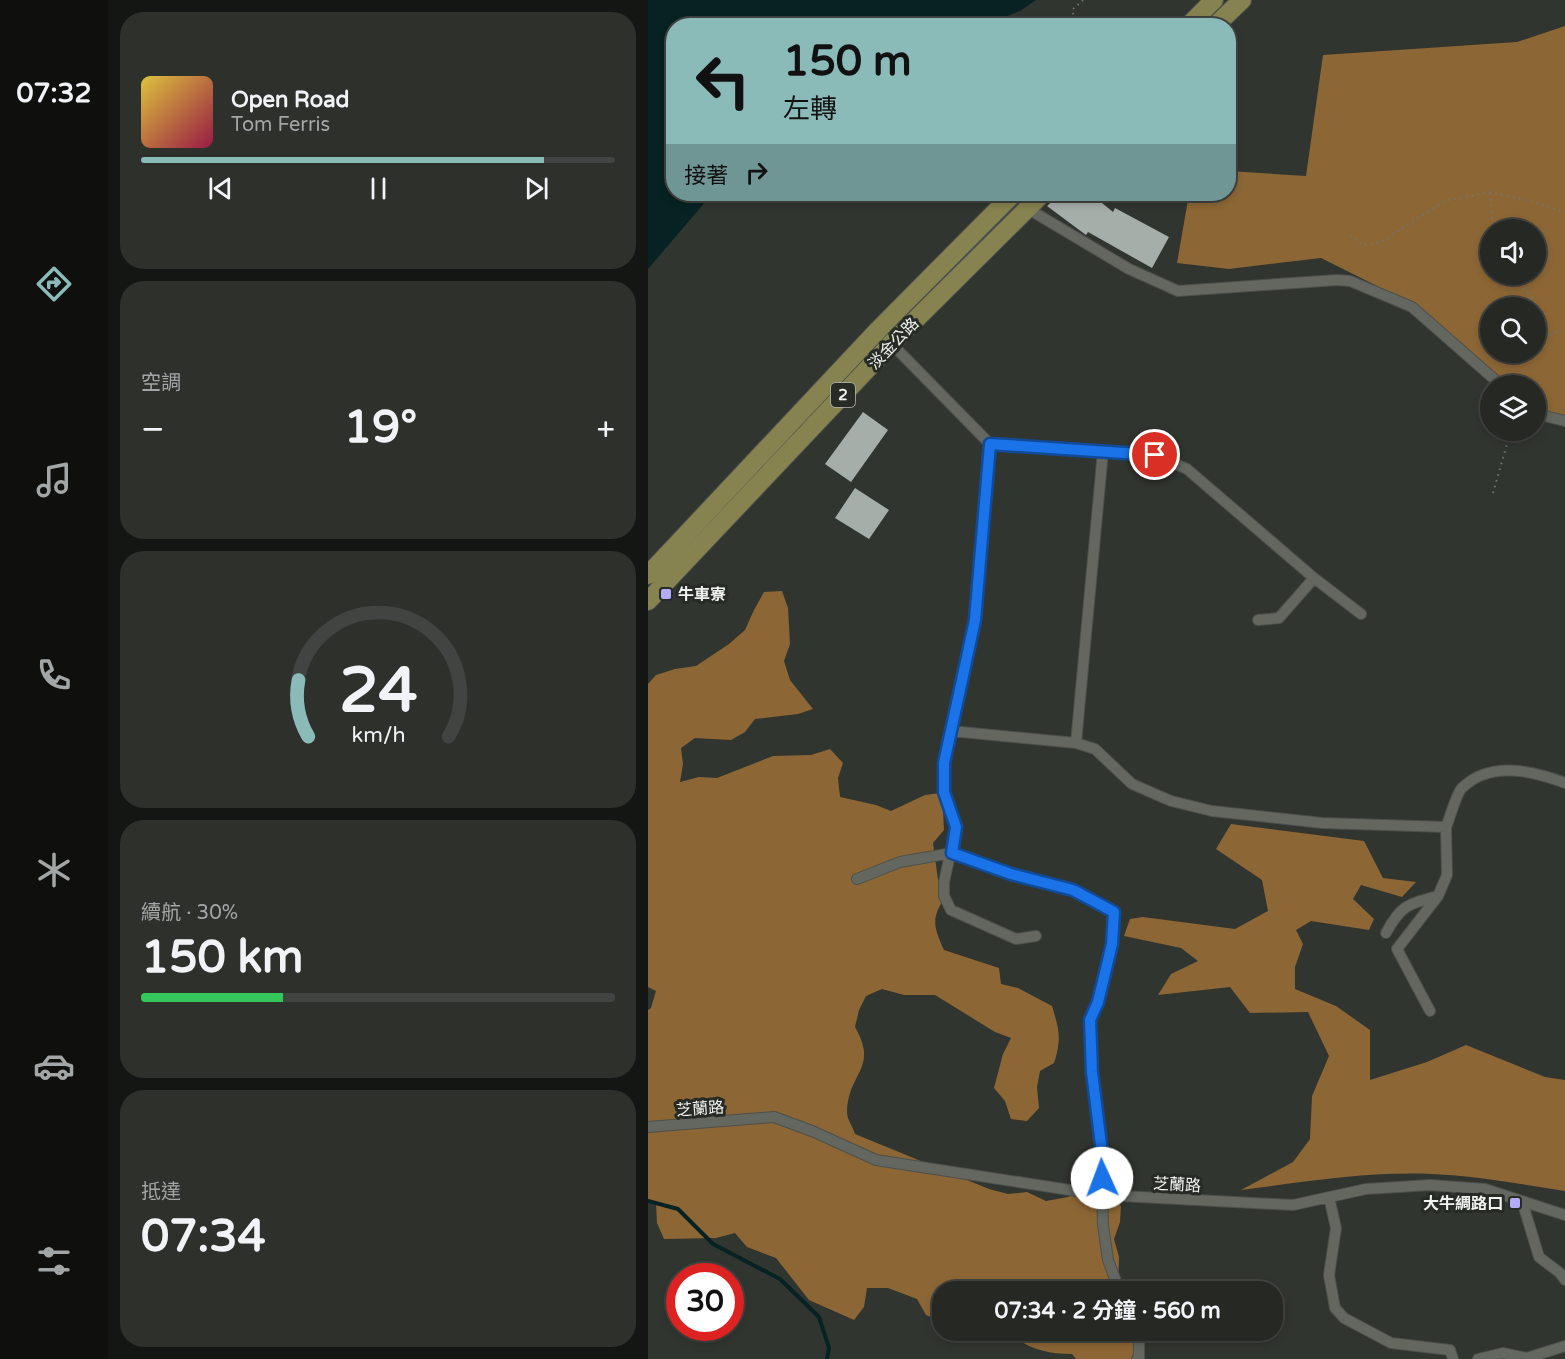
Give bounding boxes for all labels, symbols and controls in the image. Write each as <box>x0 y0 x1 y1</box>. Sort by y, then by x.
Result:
text: 150 m <box>783 36 912 87</box>
icon: left <box>684 42 762 120</box>
text: 07:32 <box>17 77 91 110</box>
text: Open Road <box>231 87 349 113</box>
text: 左轉 <box>783 93 837 126</box>
text: Tom Ferris <box>231 113 330 137</box>
icon: right <box>740 156 773 189</box>
text: 接著 <box>684 163 728 189</box>
icon: previous <box>204 172 237 205</box>
icon: pause <box>362 172 395 205</box>
icon: next <box>520 172 553 205</box>
map controls <box>1480 219 1546 441</box>
button: sound <box>1480 219 1546 285</box>
icon: directions <box>33 263 75 305</box>
button: search <box>1480 297 1546 363</box>
street label: 淡金公路 <box>864 314 923 374</box>
text: 空調 <box>141 371 181 395</box>
button: layers <box>1480 375 1546 441</box>
road number: 2 <box>831 383 855 407</box>
text: 19° <box>344 401 417 455</box>
text: − <box>141 410 165 449</box>
text: + <box>596 410 615 449</box>
pin <box>1129 429 1180 480</box>
icon: arrive <box>1138 438 1171 471</box>
icon: music <box>33 459 75 501</box>
place label: 牛車寮 <box>678 585 726 605</box>
marker: 牛車寮 <box>659 587 673 601</box>
icon: phone <box>33 654 75 696</box>
text: 24 <box>339 654 417 729</box>
text: km/h <box>351 722 405 748</box>
icon: climate <box>33 849 75 891</box>
text: 續航 · 30% <box>141 901 238 925</box>
text: 150 km <box>141 931 303 985</box>
icon: car <box>33 1045 75 1087</box>
street label: 芝蘭路 <box>675 1097 725 1121</box>
position arrow <box>1070 1146 1134 1210</box>
street label: 芝蘭路 <box>1152 1174 1201 1196</box>
text: 抵達 <box>141 1180 181 1204</box>
place label: 大牛綢路口 <box>1423 1194 1503 1214</box>
marker: 大牛綢路口 <box>1508 1196 1522 1210</box>
text: 07:34 <box>141 1210 266 1264</box>
icon: filters <box>33 1240 75 1282</box>
speed limit sign: 30 <box>666 1263 744 1341</box>
text: 07:34 · 2 分鐘 · 560 m <box>994 1298 1221 1324</box>

